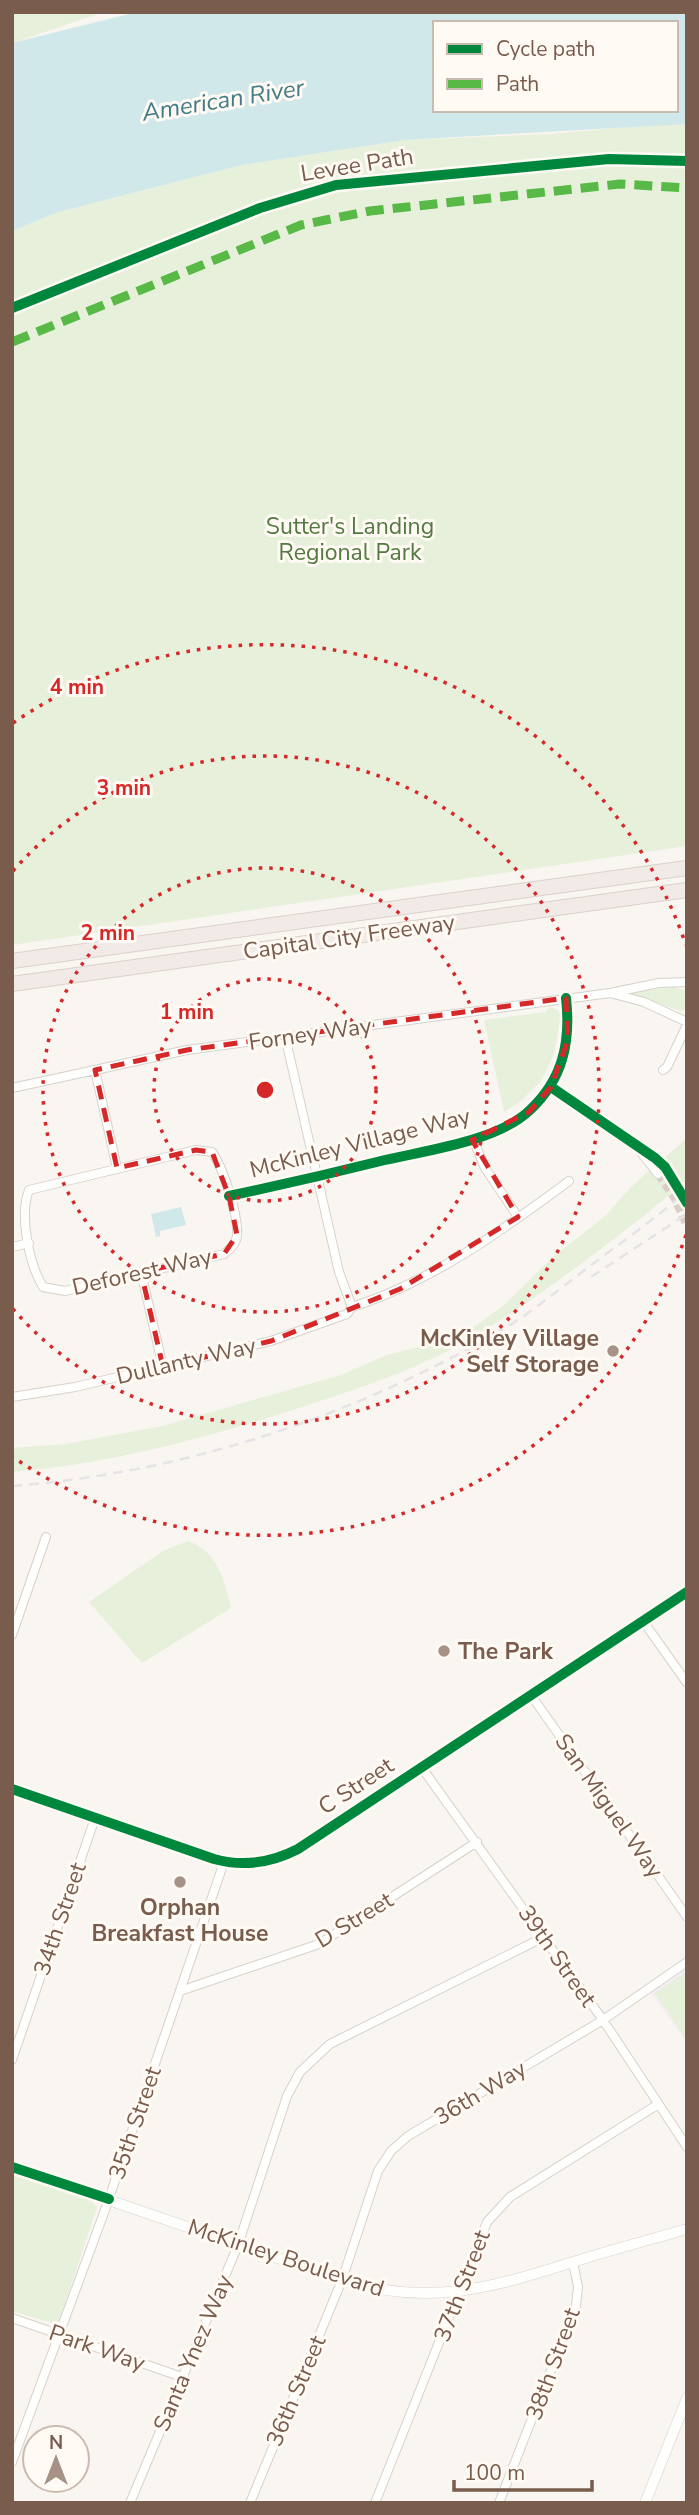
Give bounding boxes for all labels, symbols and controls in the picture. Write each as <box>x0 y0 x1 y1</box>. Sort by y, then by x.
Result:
legend <box>433 21 678 112</box>
text: Cycle path <box>496 35 595 63</box>
text: Path <box>496 70 539 98</box>
water label: American River <box>139 71 308 129</box>
street label: Levee Path <box>298 141 416 189</box>
park label: Sutter's Landing Regional Park <box>266 511 434 568</box>
text: 4 min <box>50 673 104 701</box>
text: 3 min <box>97 774 151 802</box>
street label: Capital City Freeway <box>241 907 457 967</box>
text: 2 min <box>81 919 135 947</box>
text: 1 min <box>160 998 214 1026</box>
street label: Forney Way <box>246 1010 374 1058</box>
centre of rings <box>253 1078 277 1102</box>
street label: McKinley Village Way <box>247 1101 474 1185</box>
street label: Deforest Way <box>69 1241 215 1303</box>
place label: McKinley Village Self Storage <box>420 1323 599 1380</box>
street label: Dullanty Way <box>113 1330 259 1392</box>
marker: McKinley Village Self Storage <box>605 1343 621 1359</box>
place label: The Park <box>458 1636 553 1667</box>
marker: The Park <box>436 1643 452 1659</box>
street label: San Miguel Way <box>548 1728 670 1884</box>
street label: C Street <box>312 1750 401 1822</box>
street label: 34th Street <box>26 1858 94 1980</box>
marker: Orphan Breakfast House <box>172 1874 188 1890</box>
street label: D Street <box>309 1884 400 1955</box>
place label: Orphan Breakfast House <box>91 1892 269 1949</box>
street label: 39th Street <box>511 1899 604 2014</box>
street label: 36th Way <box>428 2053 532 2133</box>
street label: 35th Street <box>101 2062 169 2184</box>
street label: McKinley Boulevard <box>184 2212 388 2304</box>
street label: 37th Street <box>426 2225 498 2346</box>
street label: Santa Ynez Way <box>146 2270 240 2436</box>
street label: 38th Street <box>518 2303 588 2424</box>
street label: Park Way <box>45 2317 149 2379</box>
street label: 36th Street <box>259 2330 334 2451</box>
north arrow <box>21 2424 91 2494</box>
text: N <box>49 2430 63 2456</box>
scale bar <box>454 2448 592 2492</box>
text: 100 m <box>464 2459 525 2487</box>

